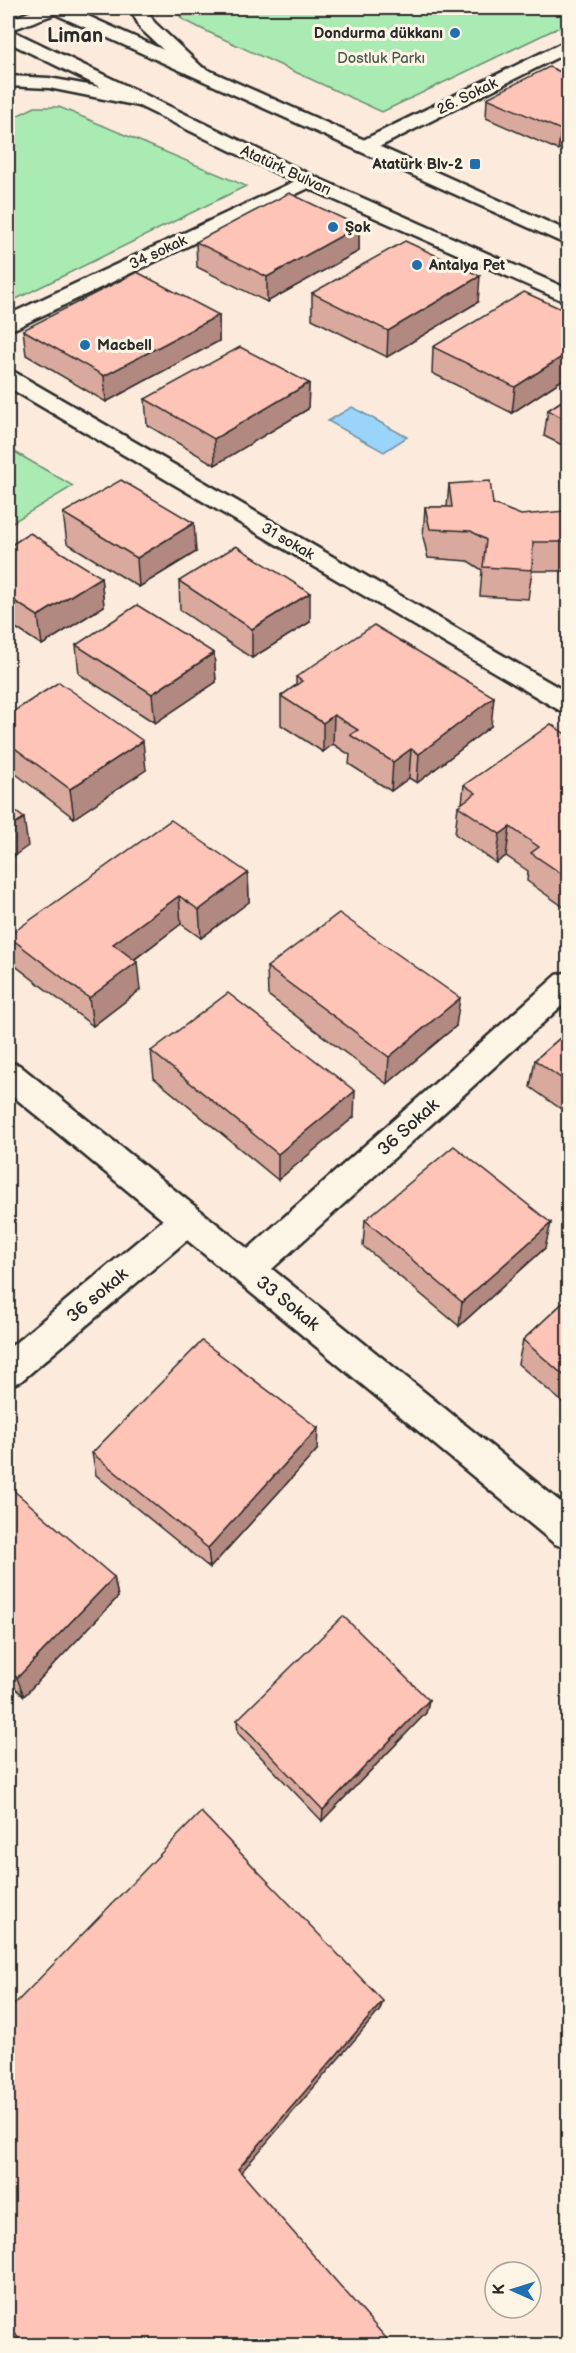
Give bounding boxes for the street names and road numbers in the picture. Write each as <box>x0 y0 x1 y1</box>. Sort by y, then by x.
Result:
street label: 26. Sokak <box>434 73 501 119</box>
street label: Atatürk Bulvarı <box>237 141 334 200</box>
street label: 34 sokak <box>126 231 191 274</box>
street label: 31 sokak <box>258 519 318 564</box>
street label: 36 Sokak <box>373 1094 443 1160</box>
street label: 36 sokak <box>62 1264 132 1327</box>
street label: 33 Sokak <box>252 1272 324 1335</box>

